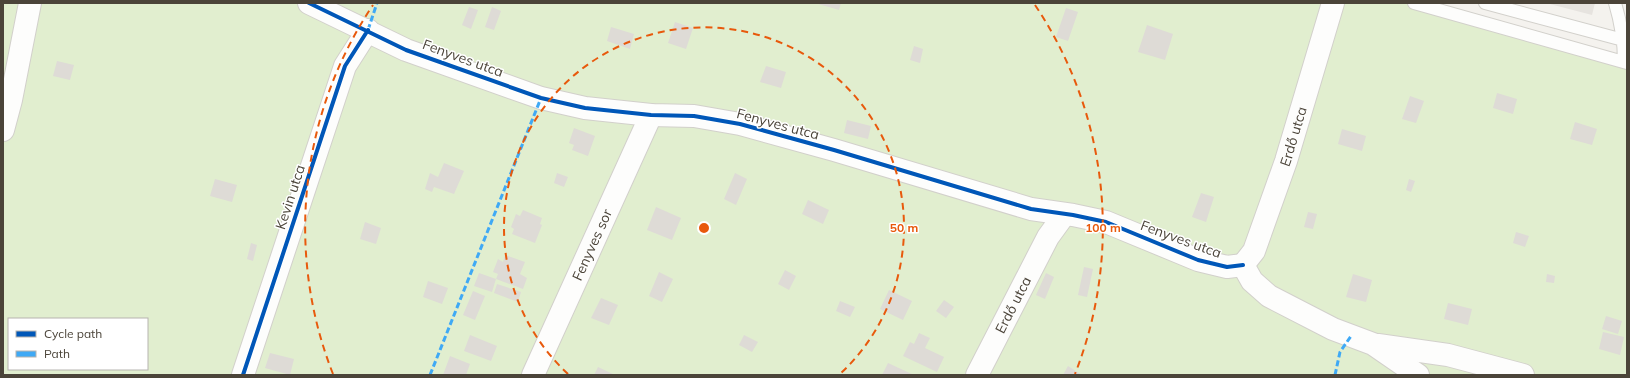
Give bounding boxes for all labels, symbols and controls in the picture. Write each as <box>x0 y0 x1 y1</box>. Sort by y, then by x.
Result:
street label: Fenyves utca <box>420 35 506 81</box>
street label: Fenyves utca <box>735 104 821 144</box>
street label: Erdő utca <box>1276 104 1311 169</box>
street label: Kevin utca <box>271 162 309 232</box>
street label: Fenyves sor <box>568 205 616 283</box>
street label: Fenyves utca <box>1138 216 1224 262</box>
text: 50 m <box>890 220 918 235</box>
text: 100 m <box>1085 220 1121 235</box>
centre of rings <box>697 221 711 235</box>
street label: Erdő utca <box>991 273 1035 336</box>
legend <box>8 318 148 370</box>
text: Cycle path <box>44 326 102 341</box>
text: Path <box>44 346 70 361</box>

